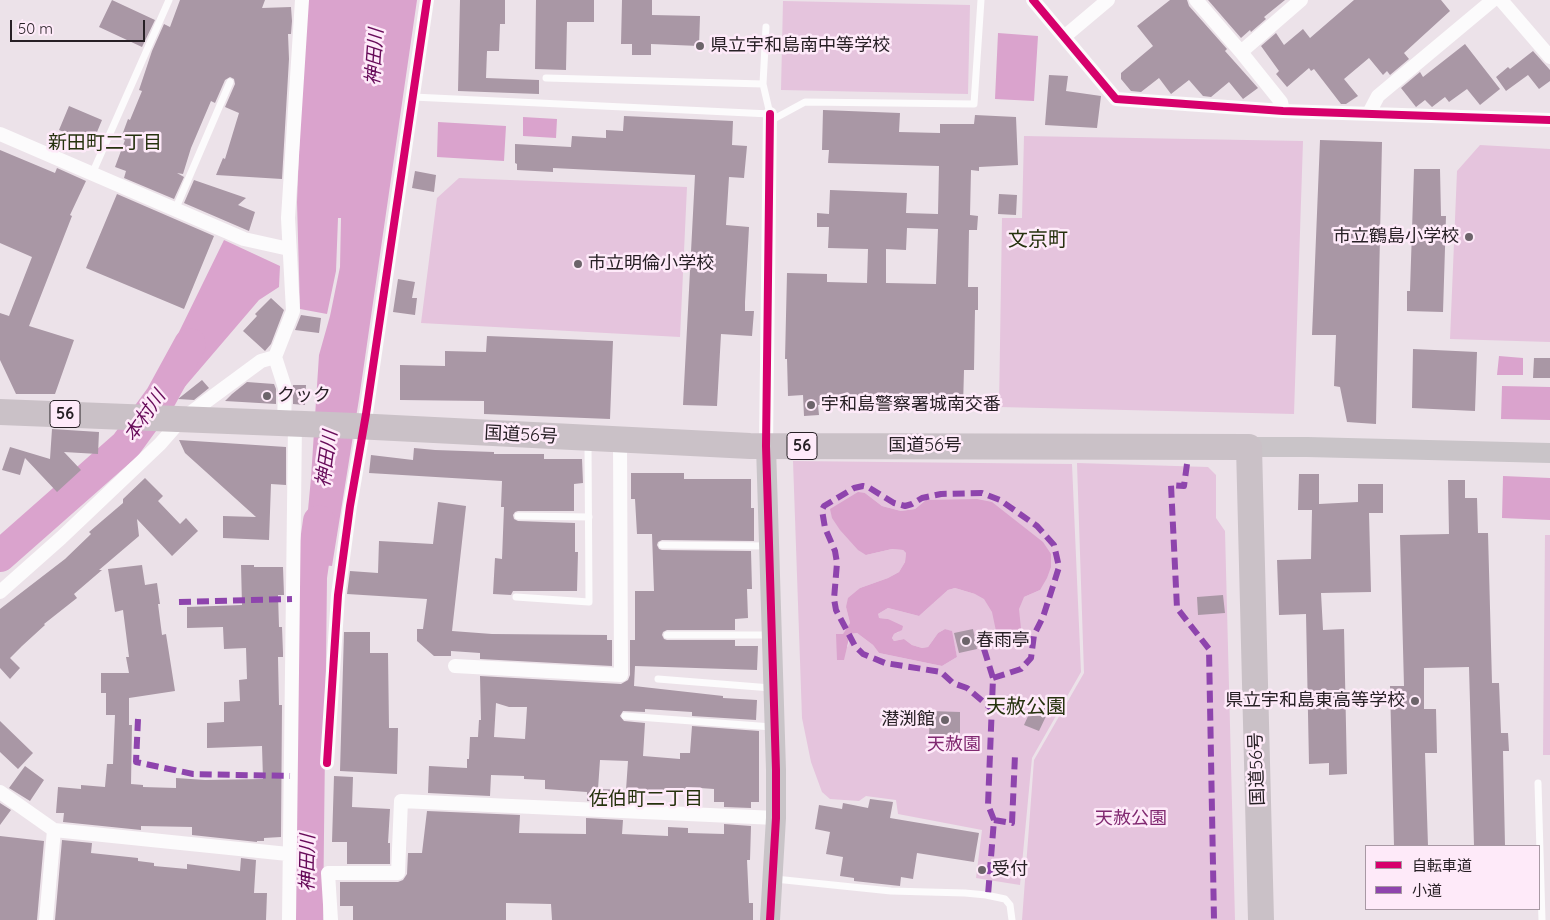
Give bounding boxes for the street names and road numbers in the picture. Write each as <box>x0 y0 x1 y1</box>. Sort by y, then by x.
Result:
road number: 56 <box>50 400 80 428</box>
street label: 国道56号 <box>484 422 558 448</box>
road number: 56 <box>787 432 817 460</box>
street label: 国道56号 <box>888 435 962 457</box>
street label: 国道56号 <box>1245 732 1269 806</box>

